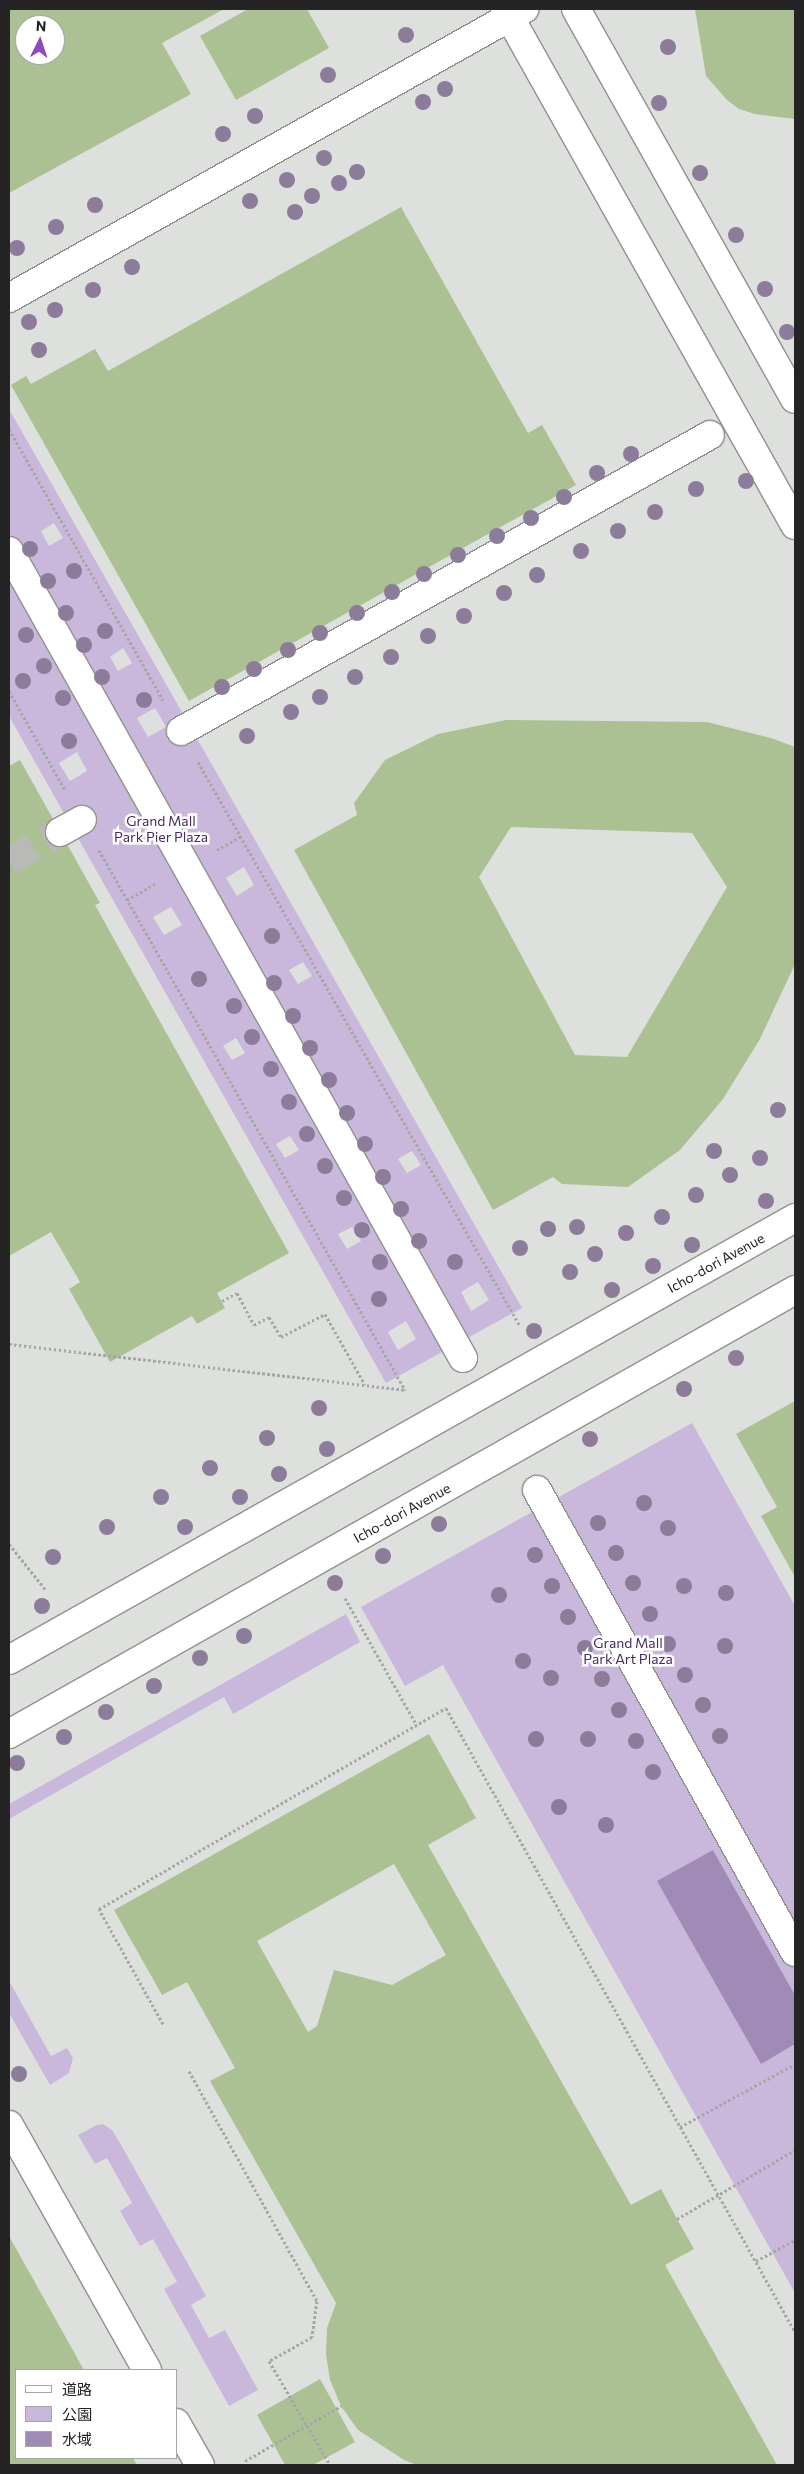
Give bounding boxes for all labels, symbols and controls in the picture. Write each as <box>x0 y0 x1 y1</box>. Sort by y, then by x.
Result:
north arrow <box>15 15 65 65</box>
text: N <box>35 17 47 34</box>
park label: Grand Mall Park Pier Plaza <box>114 813 208 846</box>
street label: Icho-dori Avenue <box>665 1229 767 1297</box>
street label: Icho-dori Avenue <box>351 1479 453 1547</box>
park label: Grand Mall Park Art Plaza <box>583 1635 673 1668</box>
legend <box>15 2369 178 2459</box>
text: 道路 <box>62 2380 92 2398</box>
text: 公園 <box>62 2405 92 2423</box>
text: 水域 <box>62 2430 92 2448</box>

